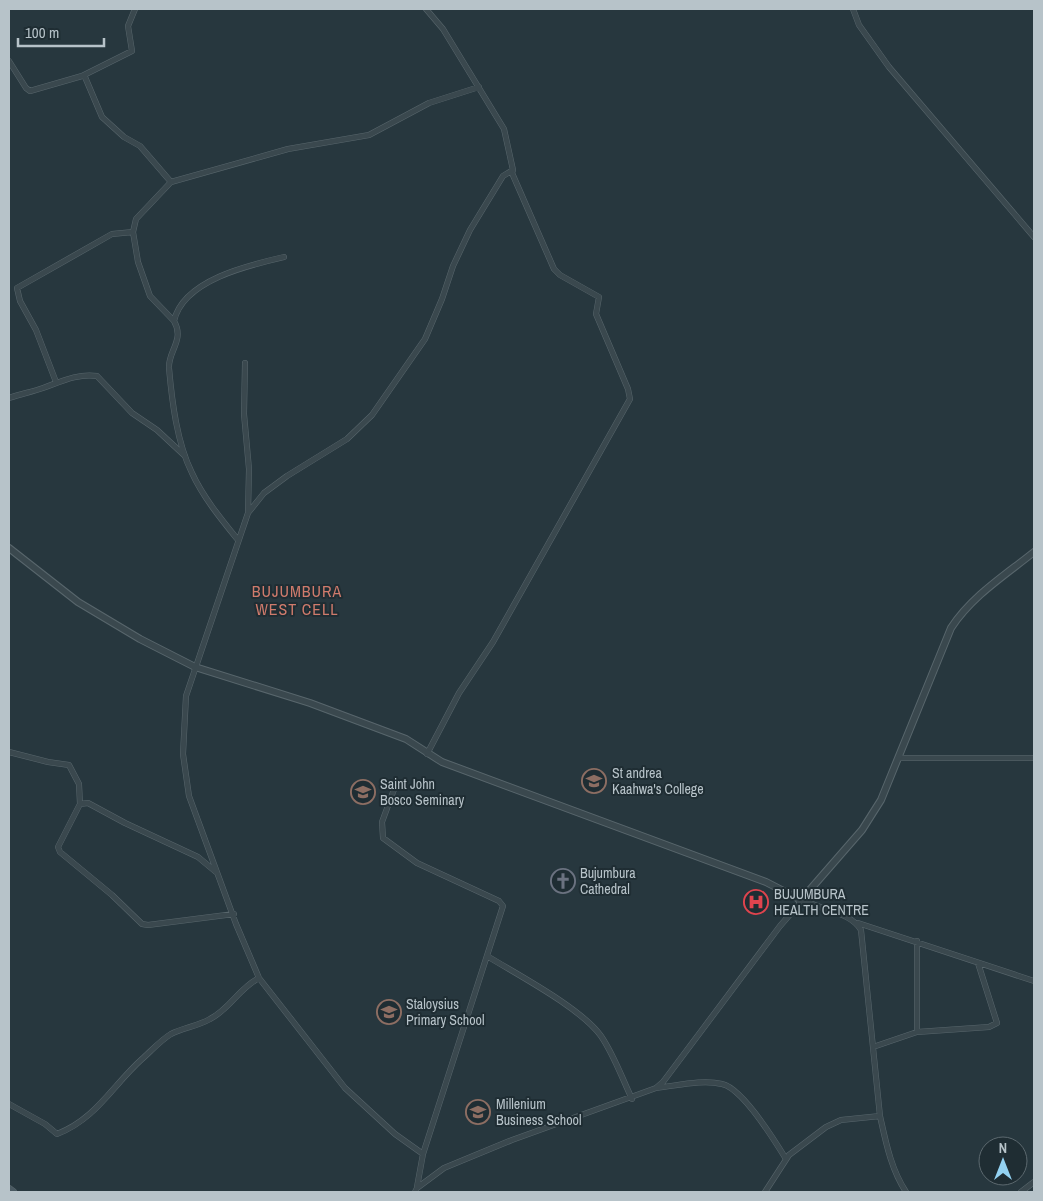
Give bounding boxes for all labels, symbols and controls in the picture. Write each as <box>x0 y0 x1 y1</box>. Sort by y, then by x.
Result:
scale bar <box>18 15 104 47</box>
text: 100 m <box>25 22 59 43</box>
district label: BUJUMBURA WEST CELL <box>252 580 342 620</box>
place label: St andrea Kaahwa's College <box>612 764 704 798</box>
school or university icon: St andrea Kaahwa's College <box>581 768 607 794</box>
place label: Saint John Bosco Seminary <box>380 775 464 809</box>
school or university icon: Saint John Bosco Seminary <box>350 779 376 805</box>
place label: Bujumbura Cathedral <box>580 864 636 898</box>
church icon: Bujumbura Cathedral <box>550 868 576 894</box>
place label: BUJUMBURA HEALTH CENTRE <box>774 885 869 919</box>
hospital icon: BUJUMBURA HEALTH CENTRE <box>743 889 769 915</box>
place label: Staloysius Primary School <box>406 995 484 1029</box>
school or university icon: Staloysius Primary School <box>376 999 402 1025</box>
place label: Millenium Business School <box>496 1095 582 1129</box>
school or university icon: Millenium Business School <box>465 1099 491 1125</box>
north arrow <box>978 1136 1028 1186</box>
text: N <box>999 1139 1007 1157</box>

